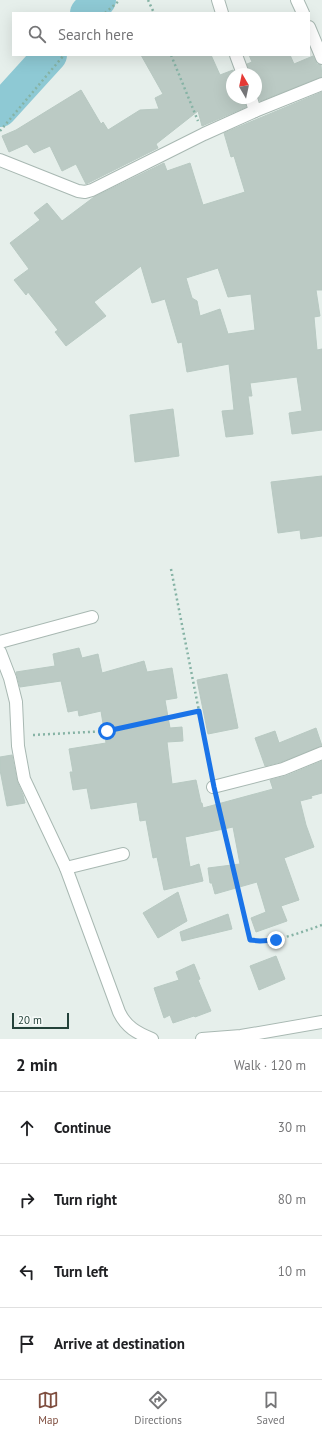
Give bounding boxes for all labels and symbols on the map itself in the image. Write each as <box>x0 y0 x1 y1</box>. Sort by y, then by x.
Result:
north arrow <box>226 68 262 104</box>
route start <box>98 722 116 740</box>
route end <box>267 931 285 949</box>
scale bar <box>12 1011 69 1030</box>

